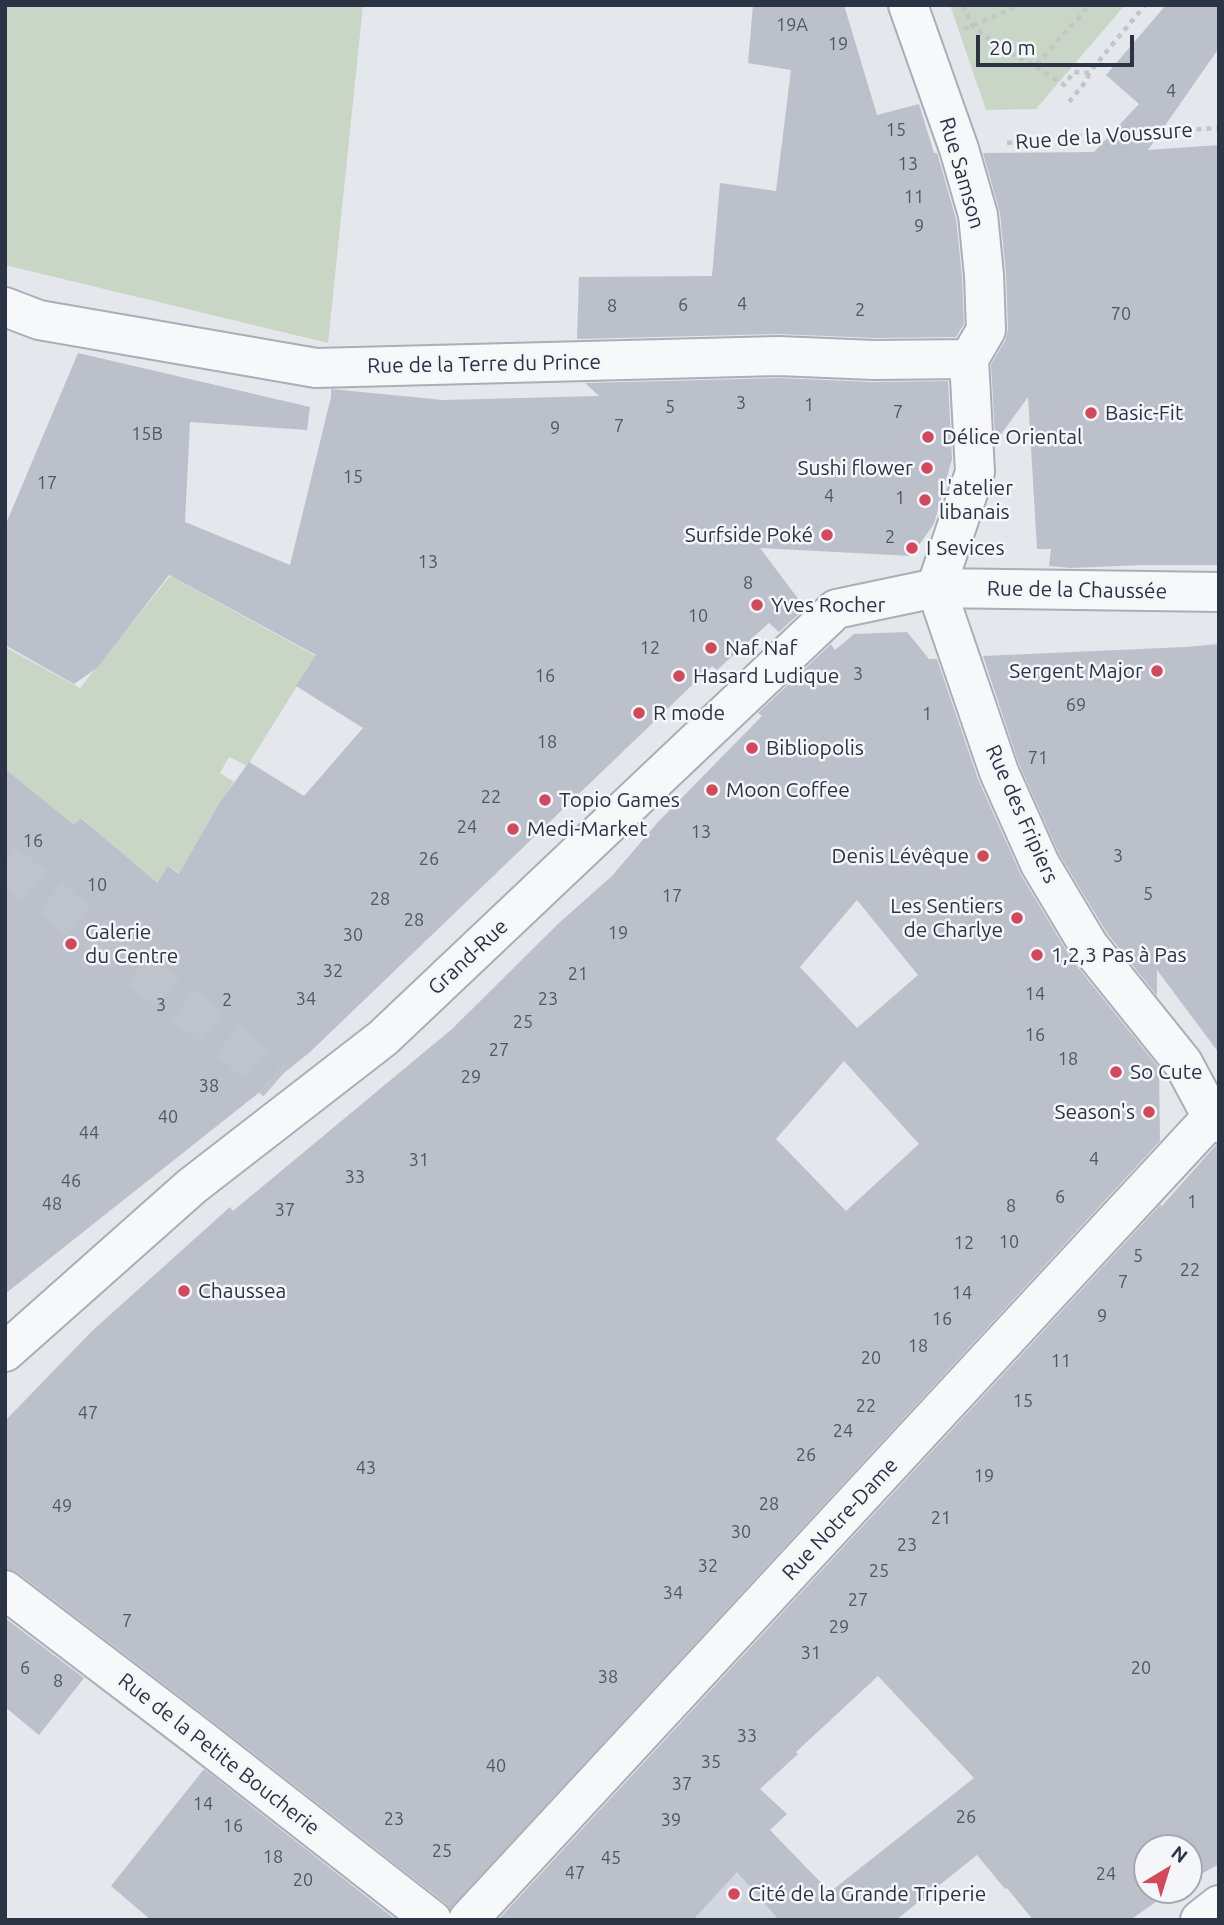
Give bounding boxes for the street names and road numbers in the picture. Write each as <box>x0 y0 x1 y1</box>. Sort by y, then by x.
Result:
street label: Rue Samson <box>934 114 990 232</box>
street label: Rue de la Voussure <box>1014 117 1194 155</box>
street label: Rue de la Terre du Prince <box>367 349 601 379</box>
street label: Rue de la Chaussée <box>987 576 1167 604</box>
street label: Rue des Fripiers <box>980 741 1064 887</box>
street label: Grand-Rue <box>423 914 513 1000</box>
street label: Rue Notre-Dame <box>777 1453 903 1585</box>
street label: Rue de la Petite Boucherie <box>113 1668 325 1840</box>

